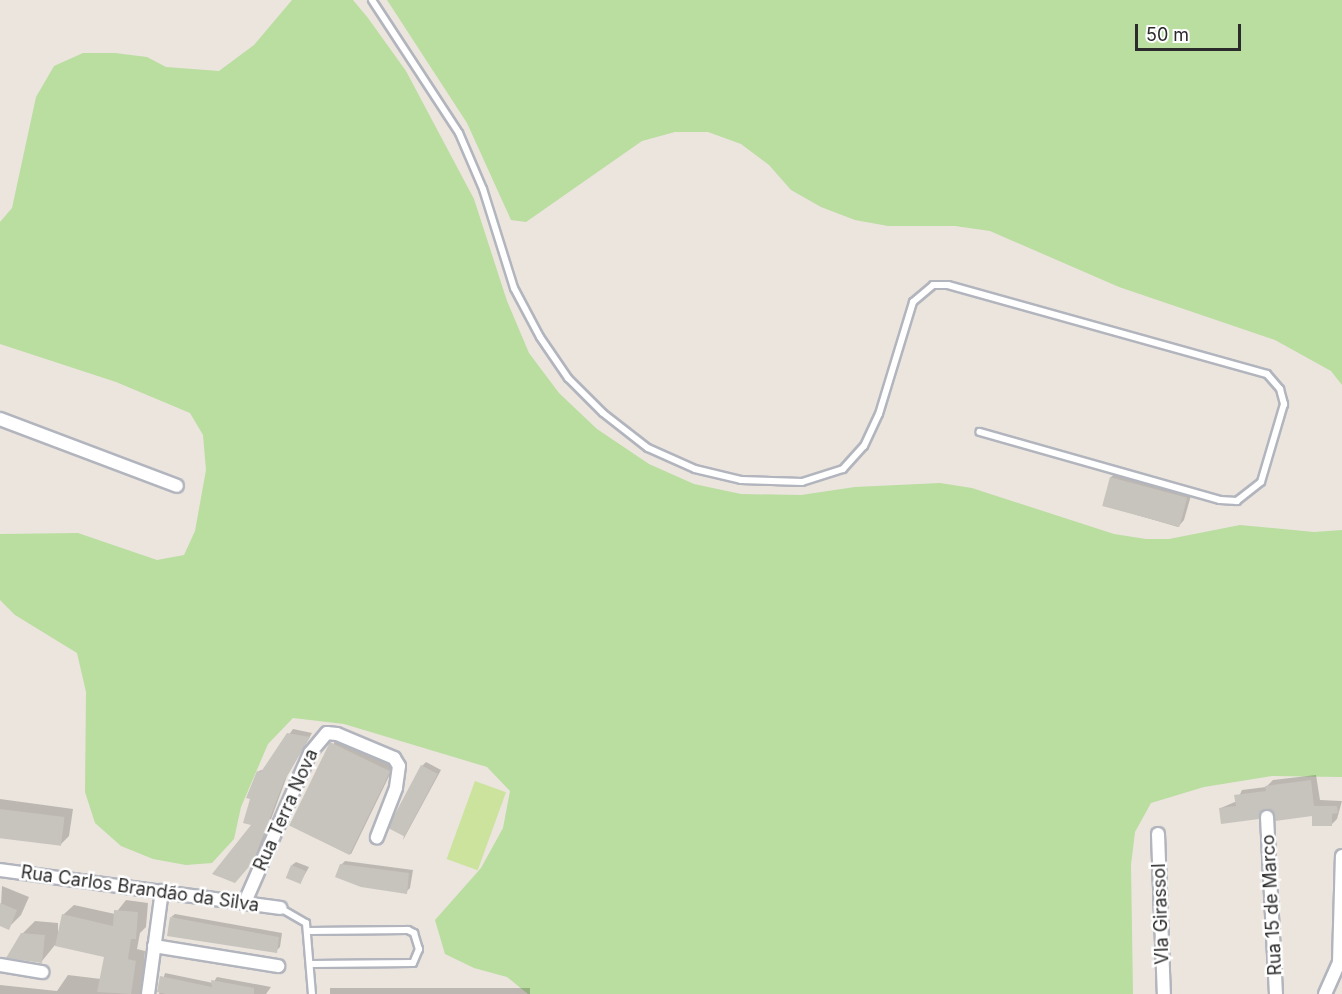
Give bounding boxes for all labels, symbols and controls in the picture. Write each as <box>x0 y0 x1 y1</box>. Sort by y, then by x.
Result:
scale bar <box>1138 12 1244 50</box>
text: 50 m <box>1146 24 1189 45</box>
street label: Rua Terra Nova <box>249 746 323 874</box>
street label: Rua 15 de Marco <box>1258 834 1286 976</box>
street label: Rua Carlos Brandão da Silva <box>19 862 261 916</box>
street label: VIa Girassol <box>1148 863 1174 965</box>

